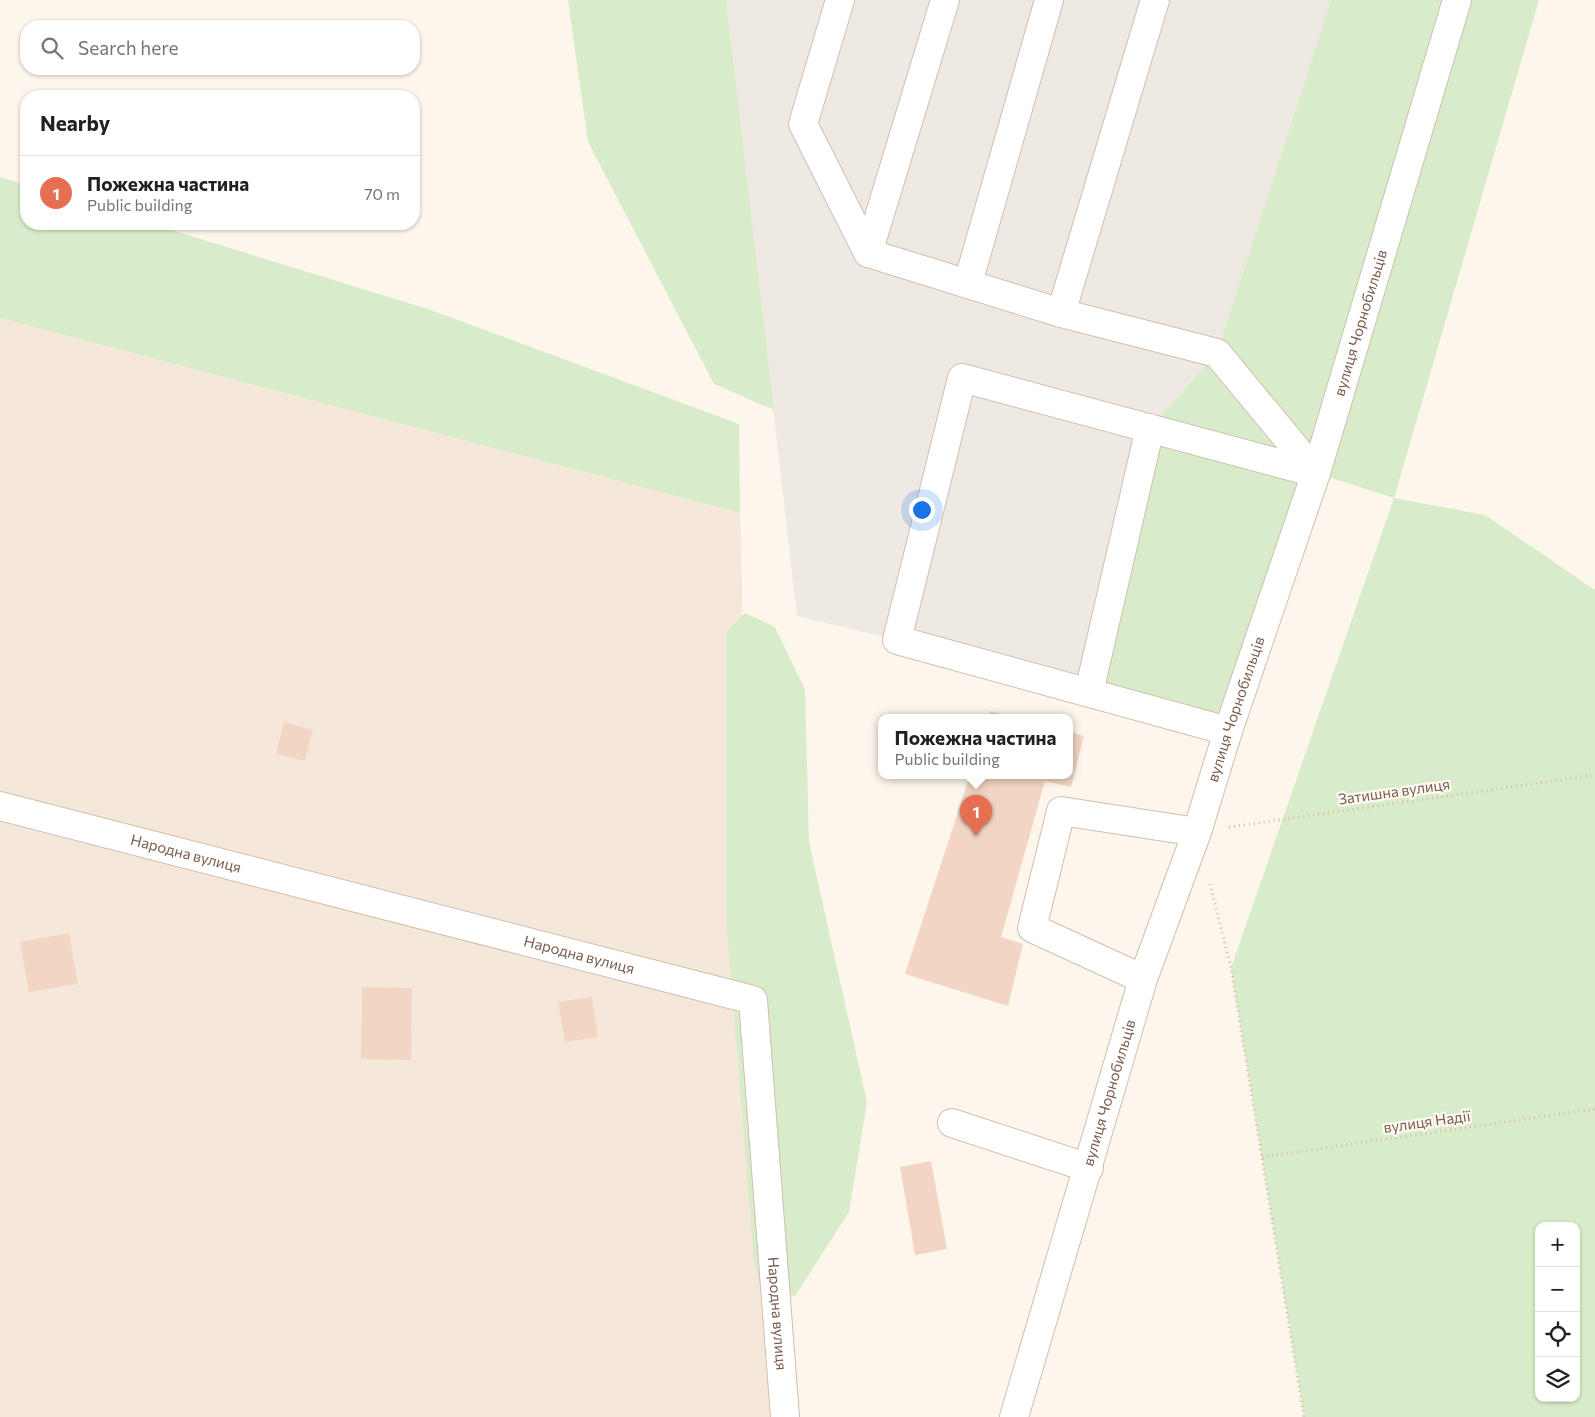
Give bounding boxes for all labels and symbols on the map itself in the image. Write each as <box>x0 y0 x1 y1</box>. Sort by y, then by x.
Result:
street label: вулиця Чорнобильців <box>1329 247 1390 398</box>
your location <box>909 497 935 523</box>
street label: вулиця Чорнобильців <box>1203 634 1268 784</box>
street label: Затишна вулиця <box>1337 774 1451 808</box>
pin: 1 <box>960 795 992 836</box>
street label: Народна вулиця <box>129 830 244 876</box>
street label: Народна вулиця <box>522 931 637 977</box>
street label: вулиця Чорнобильців <box>1078 1017 1139 1168</box>
street label: вулиця Надії <box>1382 1106 1473 1136</box>
street label: Народна вулиця <box>765 1256 791 1371</box>

